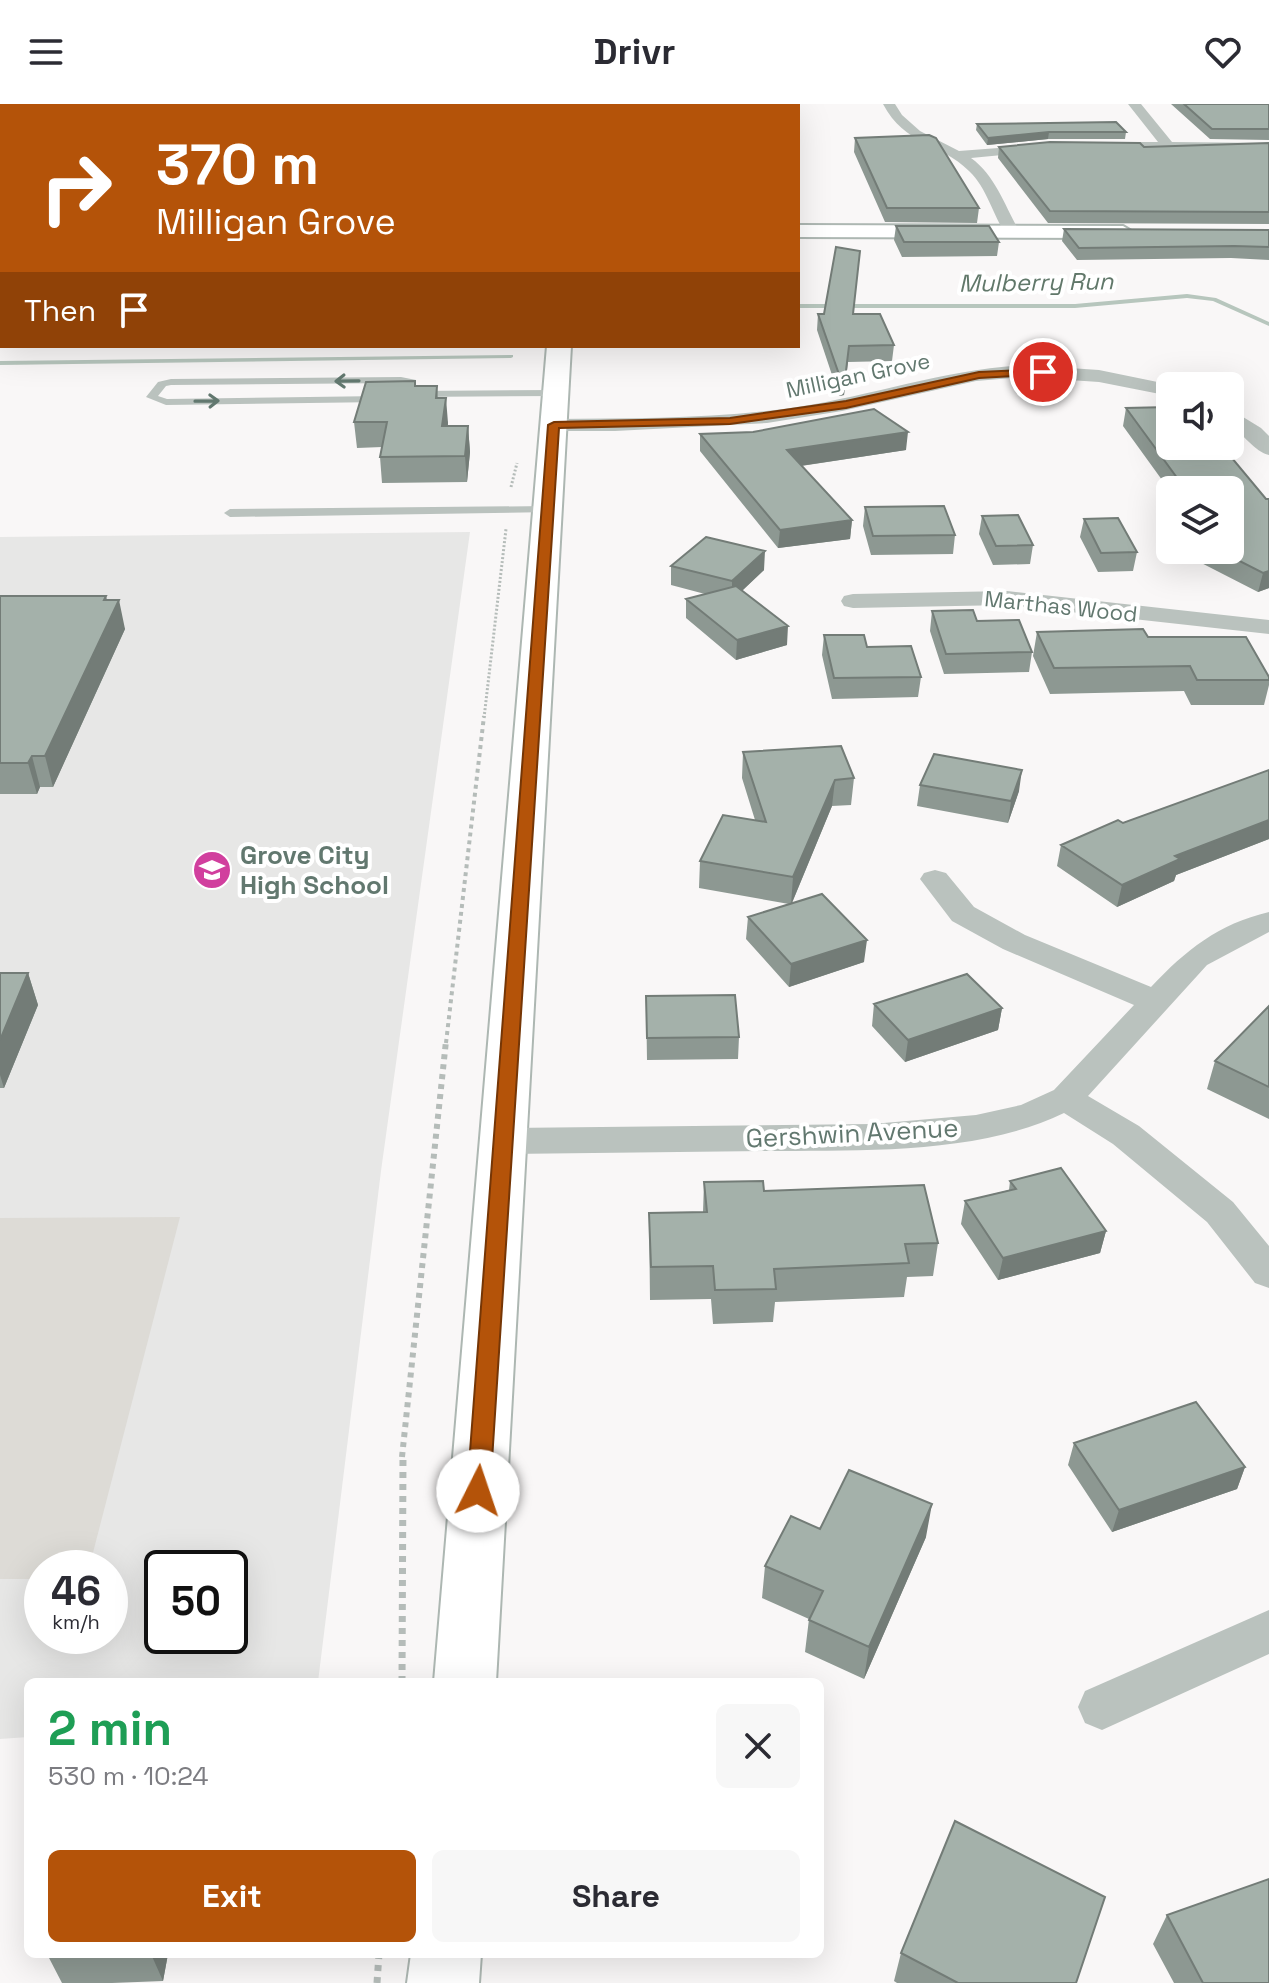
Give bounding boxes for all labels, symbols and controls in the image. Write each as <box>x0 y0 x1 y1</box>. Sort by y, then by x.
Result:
text: Drivr <box>594 29 675 75</box>
icon: menu <box>24 30 68 74</box>
icon: heart <box>1201 30 1245 74</box>
text: 370 m <box>156 129 319 200</box>
icon: right <box>24 136 128 240</box>
text: Milligan Grove <box>156 199 396 245</box>
water label: Mulberry Run <box>958 265 1115 299</box>
icon: arrive <box>112 288 156 332</box>
text: Then <box>24 291 96 330</box>
pin <box>1009 338 1077 406</box>
street label: Milligan Grove <box>783 346 933 404</box>
icon: arrive <box>1021 350 1065 394</box>
map controls <box>1156 372 1244 564</box>
button: sound <box>1156 372 1244 460</box>
one-way arrow <box>334 373 361 389</box>
one-way arrow <box>193 393 220 409</box>
button: layers <box>1156 476 1244 564</box>
street label: Marthas Wood <box>983 584 1139 628</box>
place label: Grove City High School <box>240 838 389 902</box>
school or university icon: Grove City High School <box>191 849 233 891</box>
street label: Gershwin Avenue <box>745 1110 959 1156</box>
position arrow <box>436 1449 520 1533</box>
speed limit sign: 50 <box>144 1550 248 1654</box>
text: 46 <box>51 1566 101 1617</box>
text: km/h <box>52 1609 100 1635</box>
text: 2 min <box>48 1698 172 1759</box>
button: close <box>716 1704 800 1788</box>
text: 530 m · 10:24 <box>48 1759 209 1793</box>
button: Exit <box>48 1850 416 1942</box>
button: Share <box>432 1850 800 1942</box>

